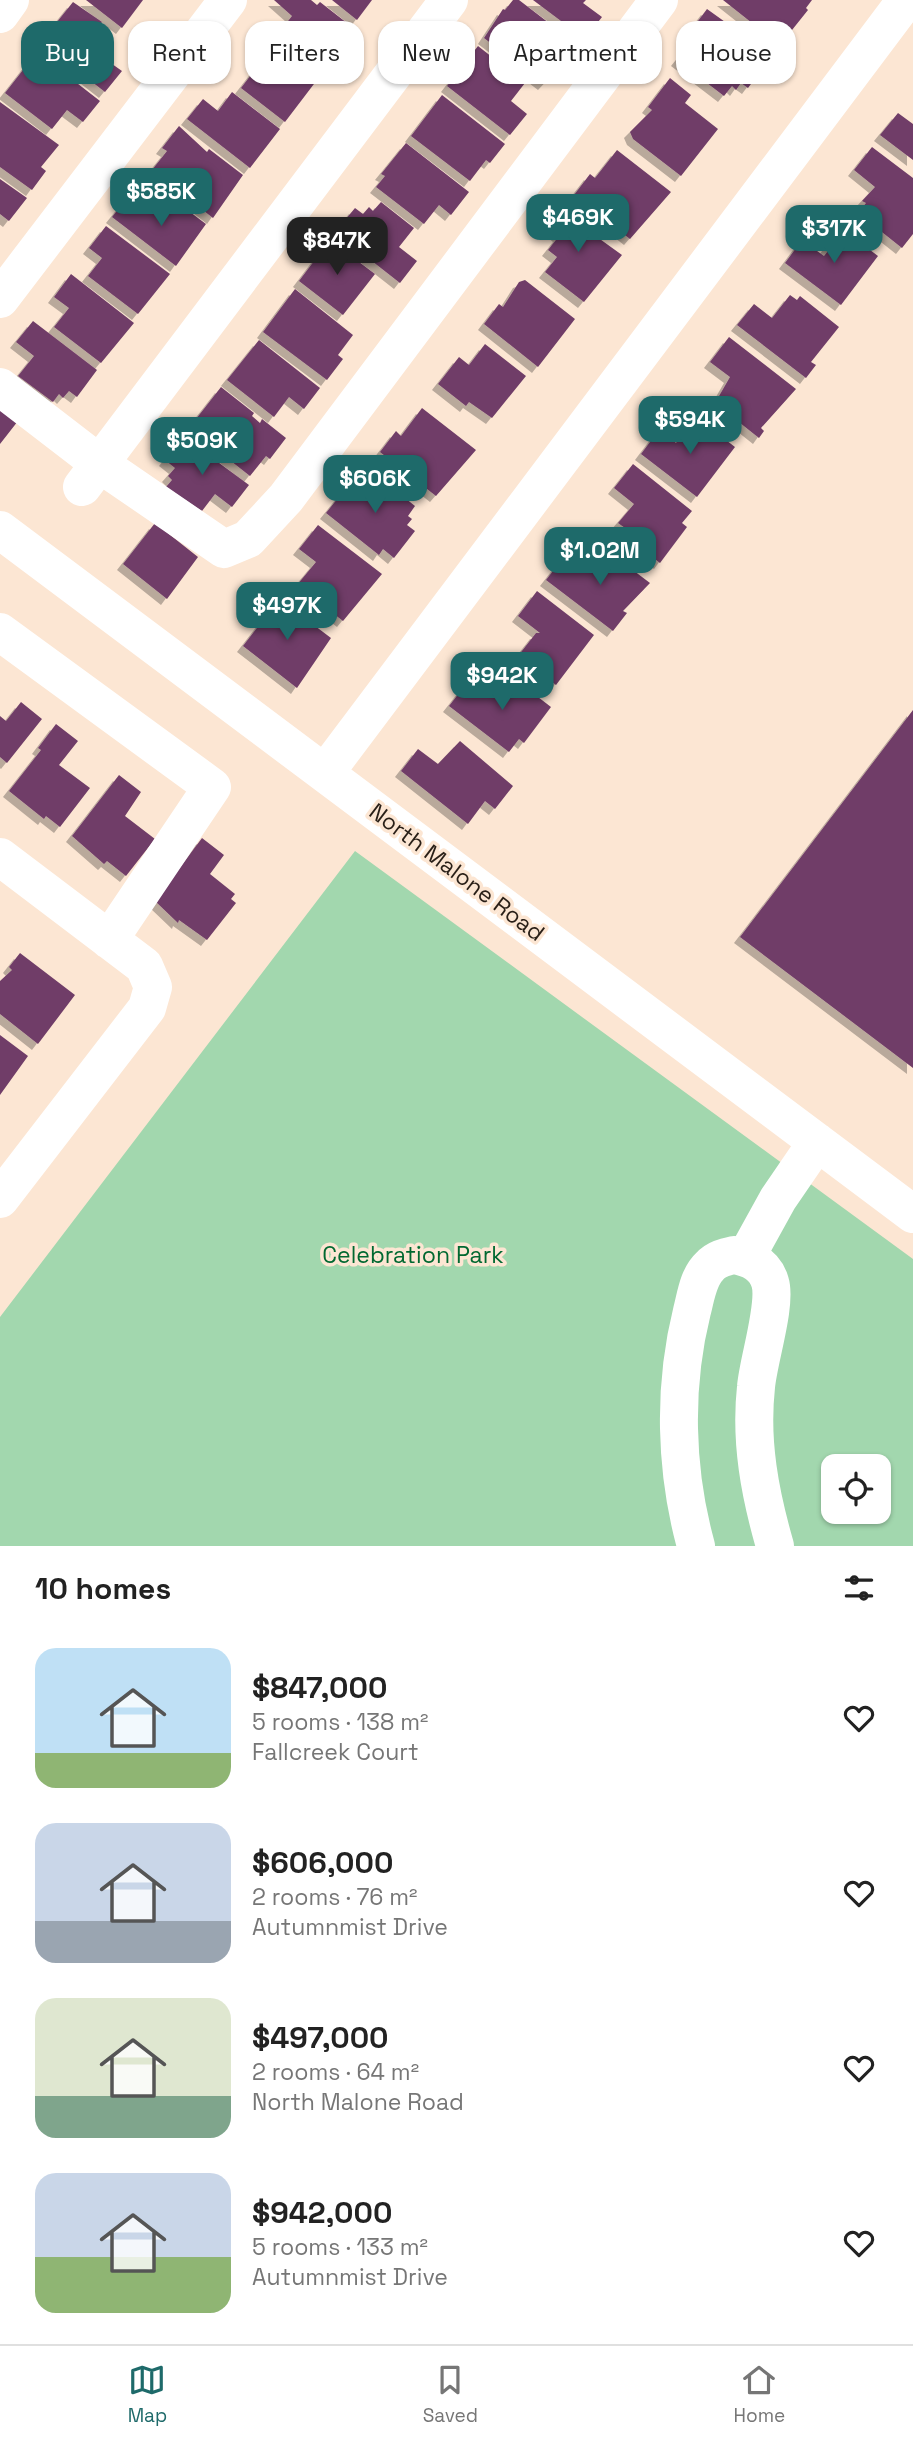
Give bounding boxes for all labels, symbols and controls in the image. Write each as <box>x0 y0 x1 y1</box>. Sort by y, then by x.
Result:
chip: Buy <box>21 21 114 84</box>
chip: Rent <box>128 21 231 84</box>
chip: Filters <box>245 21 364 84</box>
chip: New <box>378 21 475 84</box>
chip: Apartment <box>489 21 662 84</box>
chip: House <box>676 21 796 84</box>
pin: $585K <box>112 168 210 228</box>
text: $585K <box>126 176 196 206</box>
pin: $469K <box>529 194 627 254</box>
text: $469K <box>542 202 614 232</box>
pin: $317K <box>785 205 883 265</box>
text: $317K <box>801 213 867 243</box>
pin: $847K <box>288 218 386 277</box>
text: $847K <box>303 225 371 255</box>
pin: $594K <box>641 396 739 456</box>
text: $594K <box>655 404 725 434</box>
pin: $509K <box>153 418 251 477</box>
text: $509K <box>166 425 238 455</box>
pin: $606K <box>326 456 424 515</box>
text: $606K <box>339 463 411 493</box>
pin: $1.02M <box>543 528 657 587</box>
text: $1.02M <box>560 535 640 565</box>
pin: $497K <box>238 582 336 642</box>
text: $497K <box>252 590 322 620</box>
pin: $942K <box>453 652 551 712</box>
text: $942K <box>467 660 537 690</box>
street label: North Malone Road <box>363 796 551 948</box>
park label: Celebration Park <box>322 1240 504 1270</box>
map controls <box>821 1454 891 1524</box>
button: locate <box>821 1454 891 1524</box>
text: 10 homes <box>35 1569 171 1608</box>
icon: filters <box>840 1569 878 1607</box>
text: $847,000 <box>252 1668 387 1707</box>
icon: home <box>91 1676 175 1760</box>
icon: heart <box>840 1699 878 1737</box>
text: 5 rooms · 138 m² <box>252 1707 428 1737</box>
text: Fallcreek Court <box>252 1737 419 1767</box>
text: $606,000 <box>252 1843 393 1882</box>
icon: home <box>91 1851 175 1935</box>
icon: heart <box>840 1874 878 1912</box>
text: 2 rooms · 76 m² <box>252 1882 417 1912</box>
text: Autumnmist Drive <box>252 1912 448 1942</box>
text: $497,000 <box>252 2018 389 2057</box>
icon: home <box>91 2026 175 2110</box>
icon: heart <box>840 2049 878 2087</box>
text: 2 rooms · 64 m² <box>252 2057 419 2087</box>
text: North Malone Road <box>252 2087 464 2117</box>
text: $942,000 <box>252 2193 392 2232</box>
icon: home <box>91 2201 175 2285</box>
icon: heart <box>840 2224 878 2262</box>
text: 5 rooms · 133 m² <box>252 2232 428 2262</box>
text: Autumnmist Drive <box>252 2262 448 2292</box>
tab: Map <box>128 2361 167 2428</box>
tab: Saved <box>423 2361 478 2428</box>
tab: Home <box>733 2361 785 2428</box>

